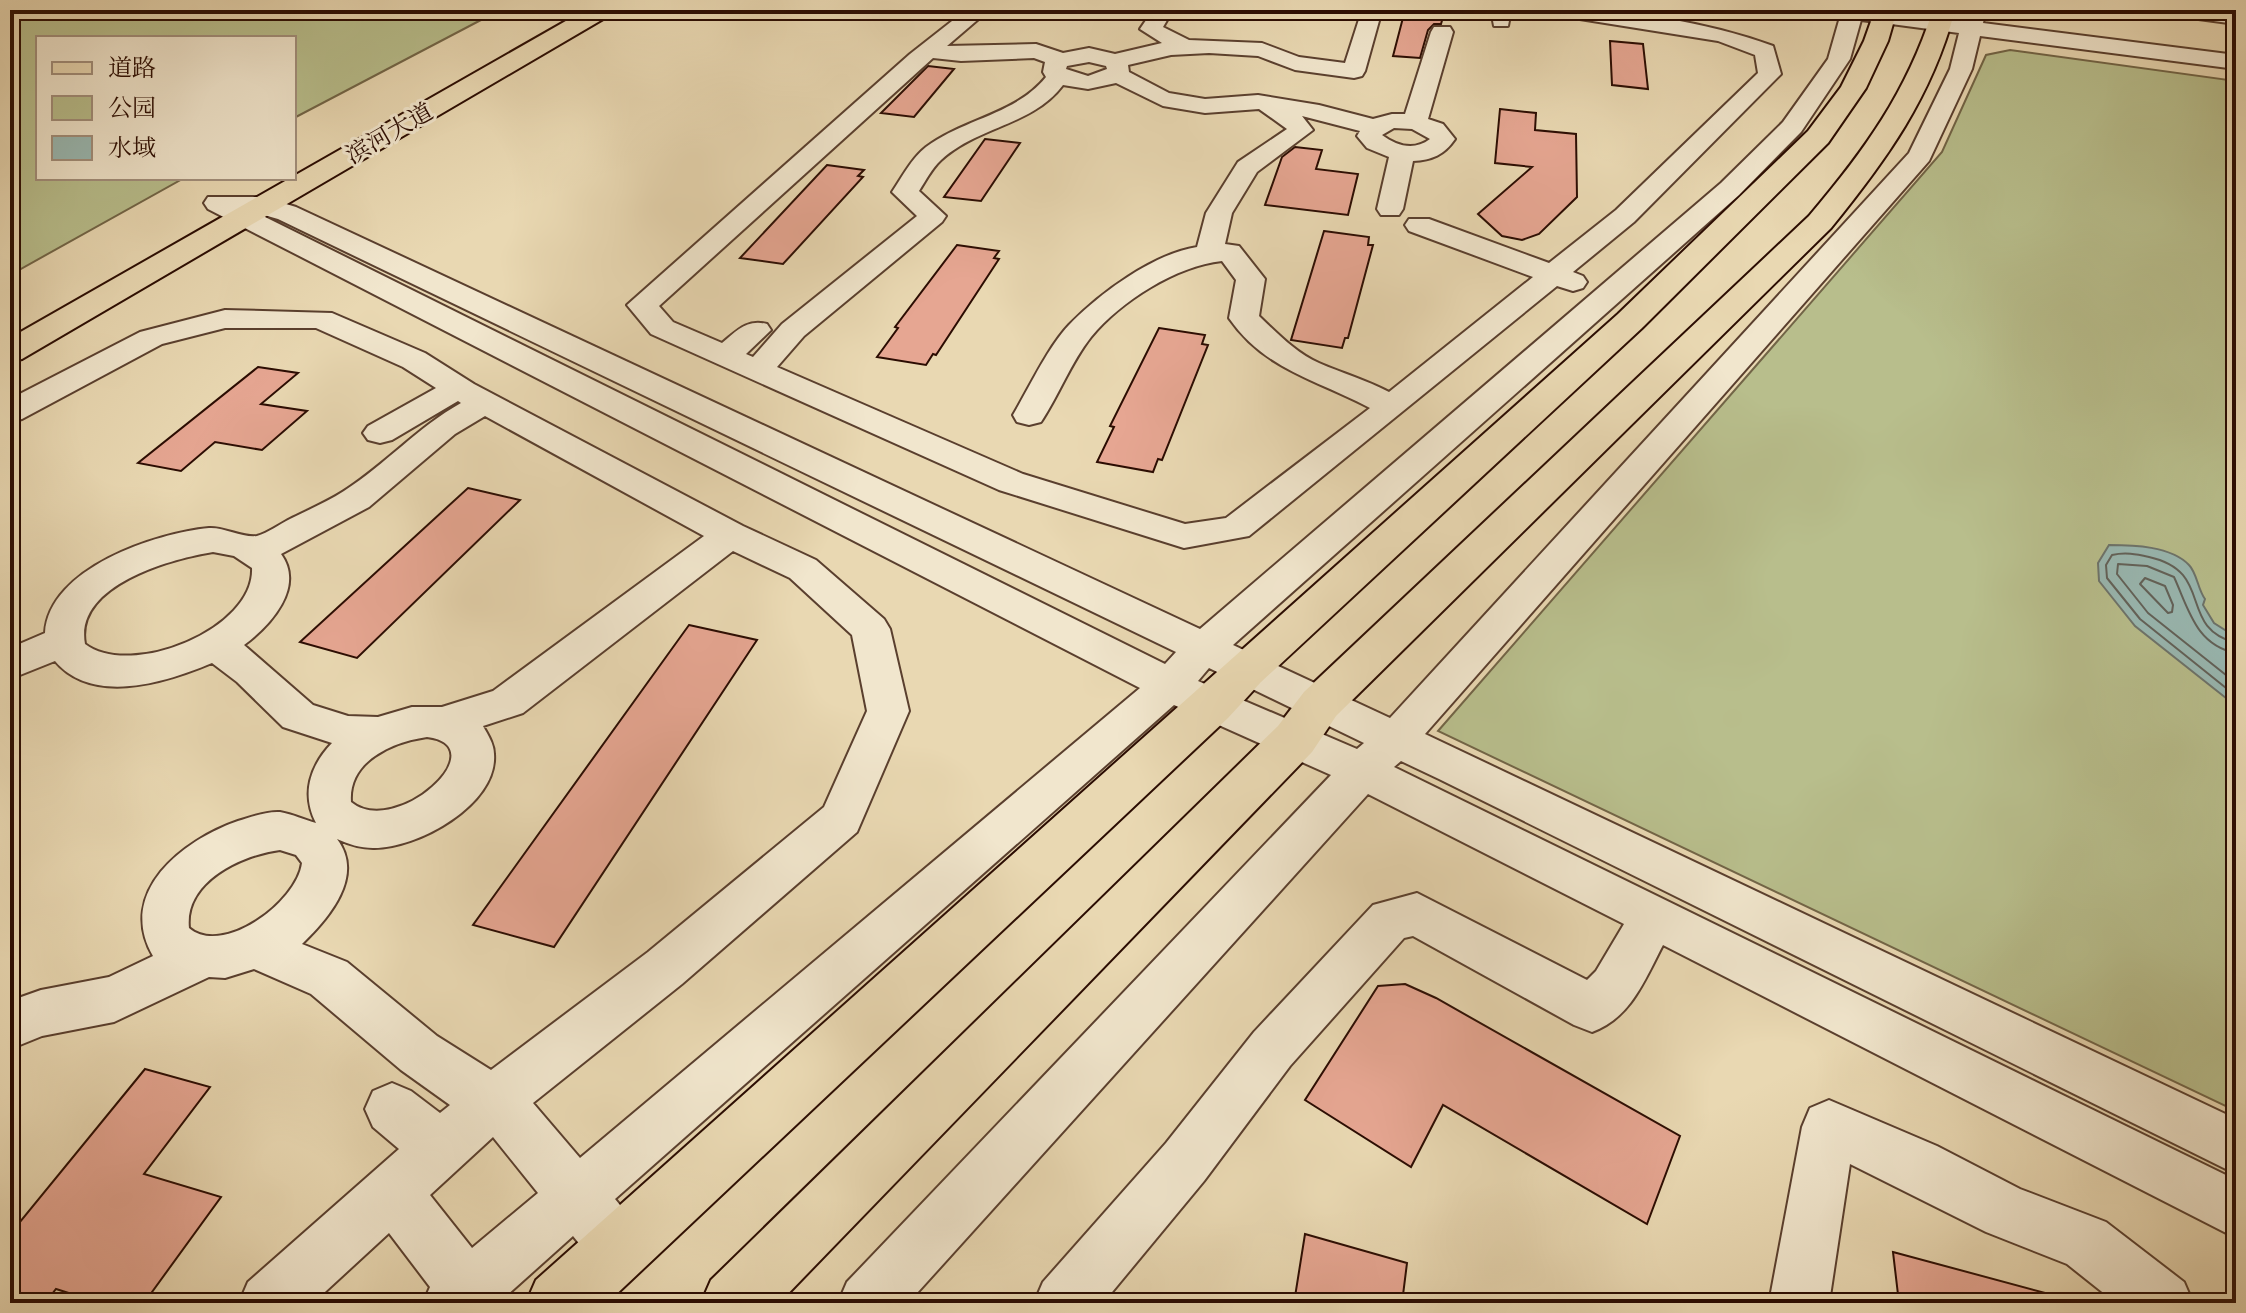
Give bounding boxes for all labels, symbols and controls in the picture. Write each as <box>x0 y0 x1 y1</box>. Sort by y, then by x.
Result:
legend <box>36 36 296 180</box>
text: 道路 <box>108 52 156 83</box>
text: 公园 <box>108 92 156 123</box>
street label: 滨河大道 <box>340 96 438 170</box>
text: 水域 <box>108 132 156 163</box>

